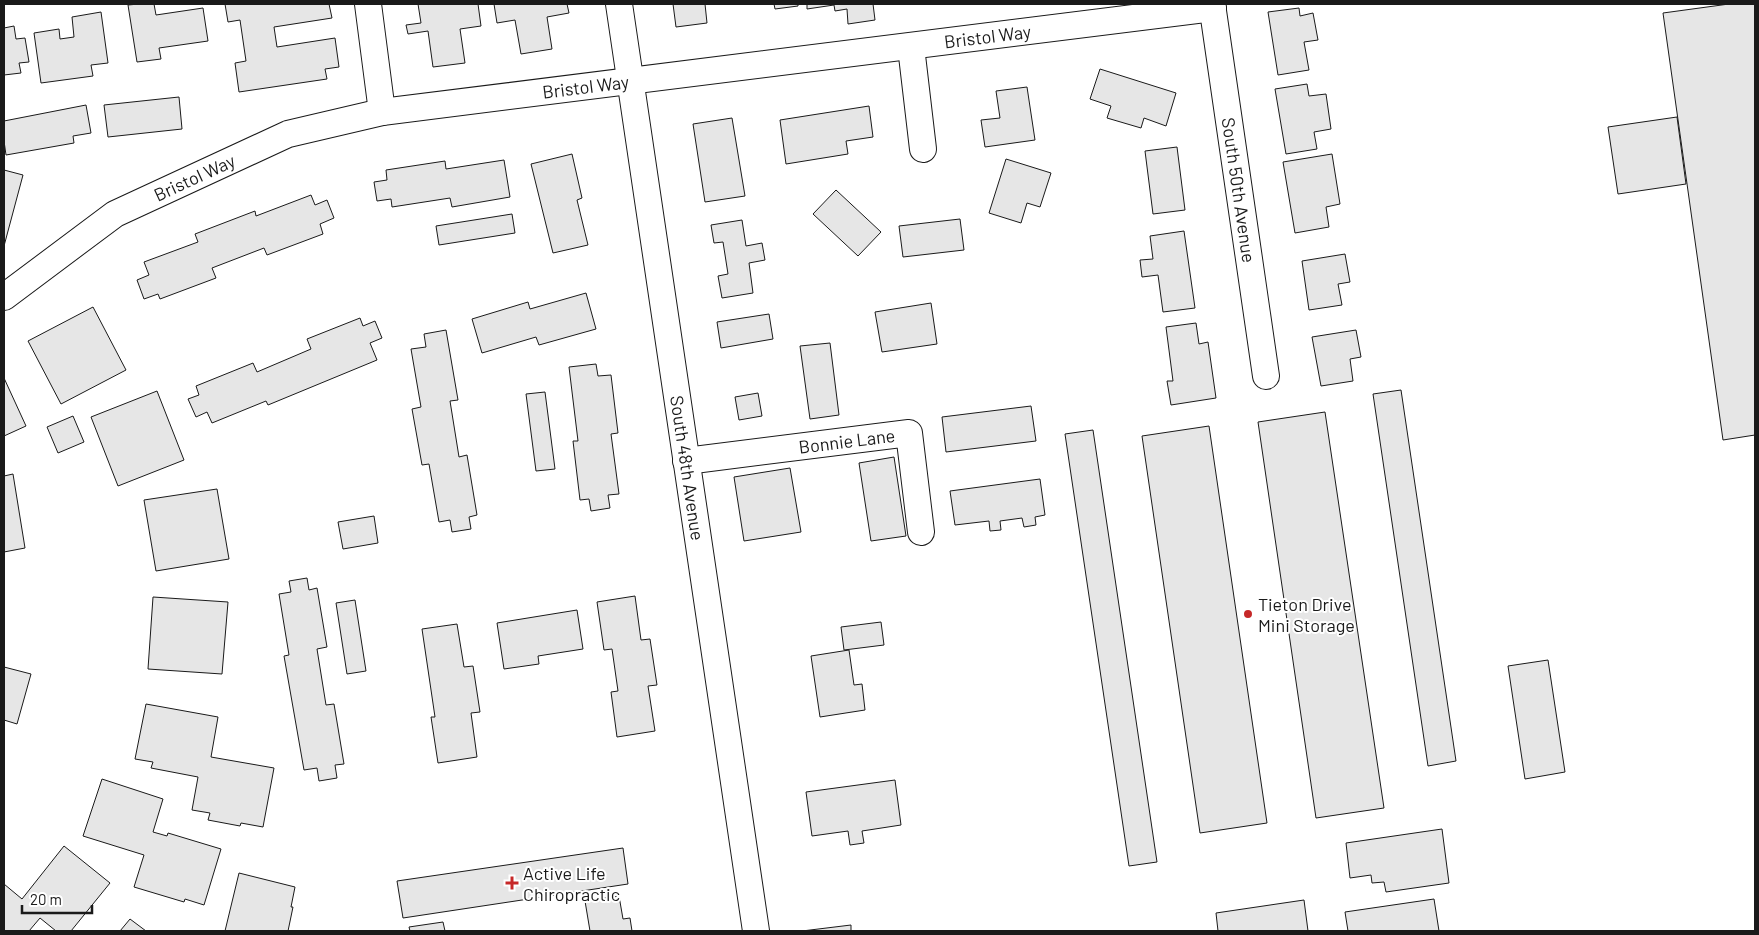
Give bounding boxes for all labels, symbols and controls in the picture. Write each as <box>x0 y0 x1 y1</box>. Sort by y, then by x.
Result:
street label: Bristol Way <box>943 20 1032 53</box>
street label: Bristol Way <box>541 70 630 103</box>
street label: South 50th Avenue <box>1218 116 1260 264</box>
street label: Bristol Way <box>150 149 239 206</box>
street label: South 48th Avenue <box>666 394 709 542</box>
street label: Bonnie Lane <box>797 424 896 458</box>
place label: Tieton Drive Mini Storage <box>1258 593 1355 636</box>
marker: Tieton Drive Mini Storage <box>1242 608 1254 620</box>
place label: Active Life Chiropractic <box>523 862 620 905</box>
marker: Active Life Chiropractic <box>505 876 519 890</box>
scale bar <box>22 882 92 914</box>
text: 20 m <box>30 890 62 908</box>

